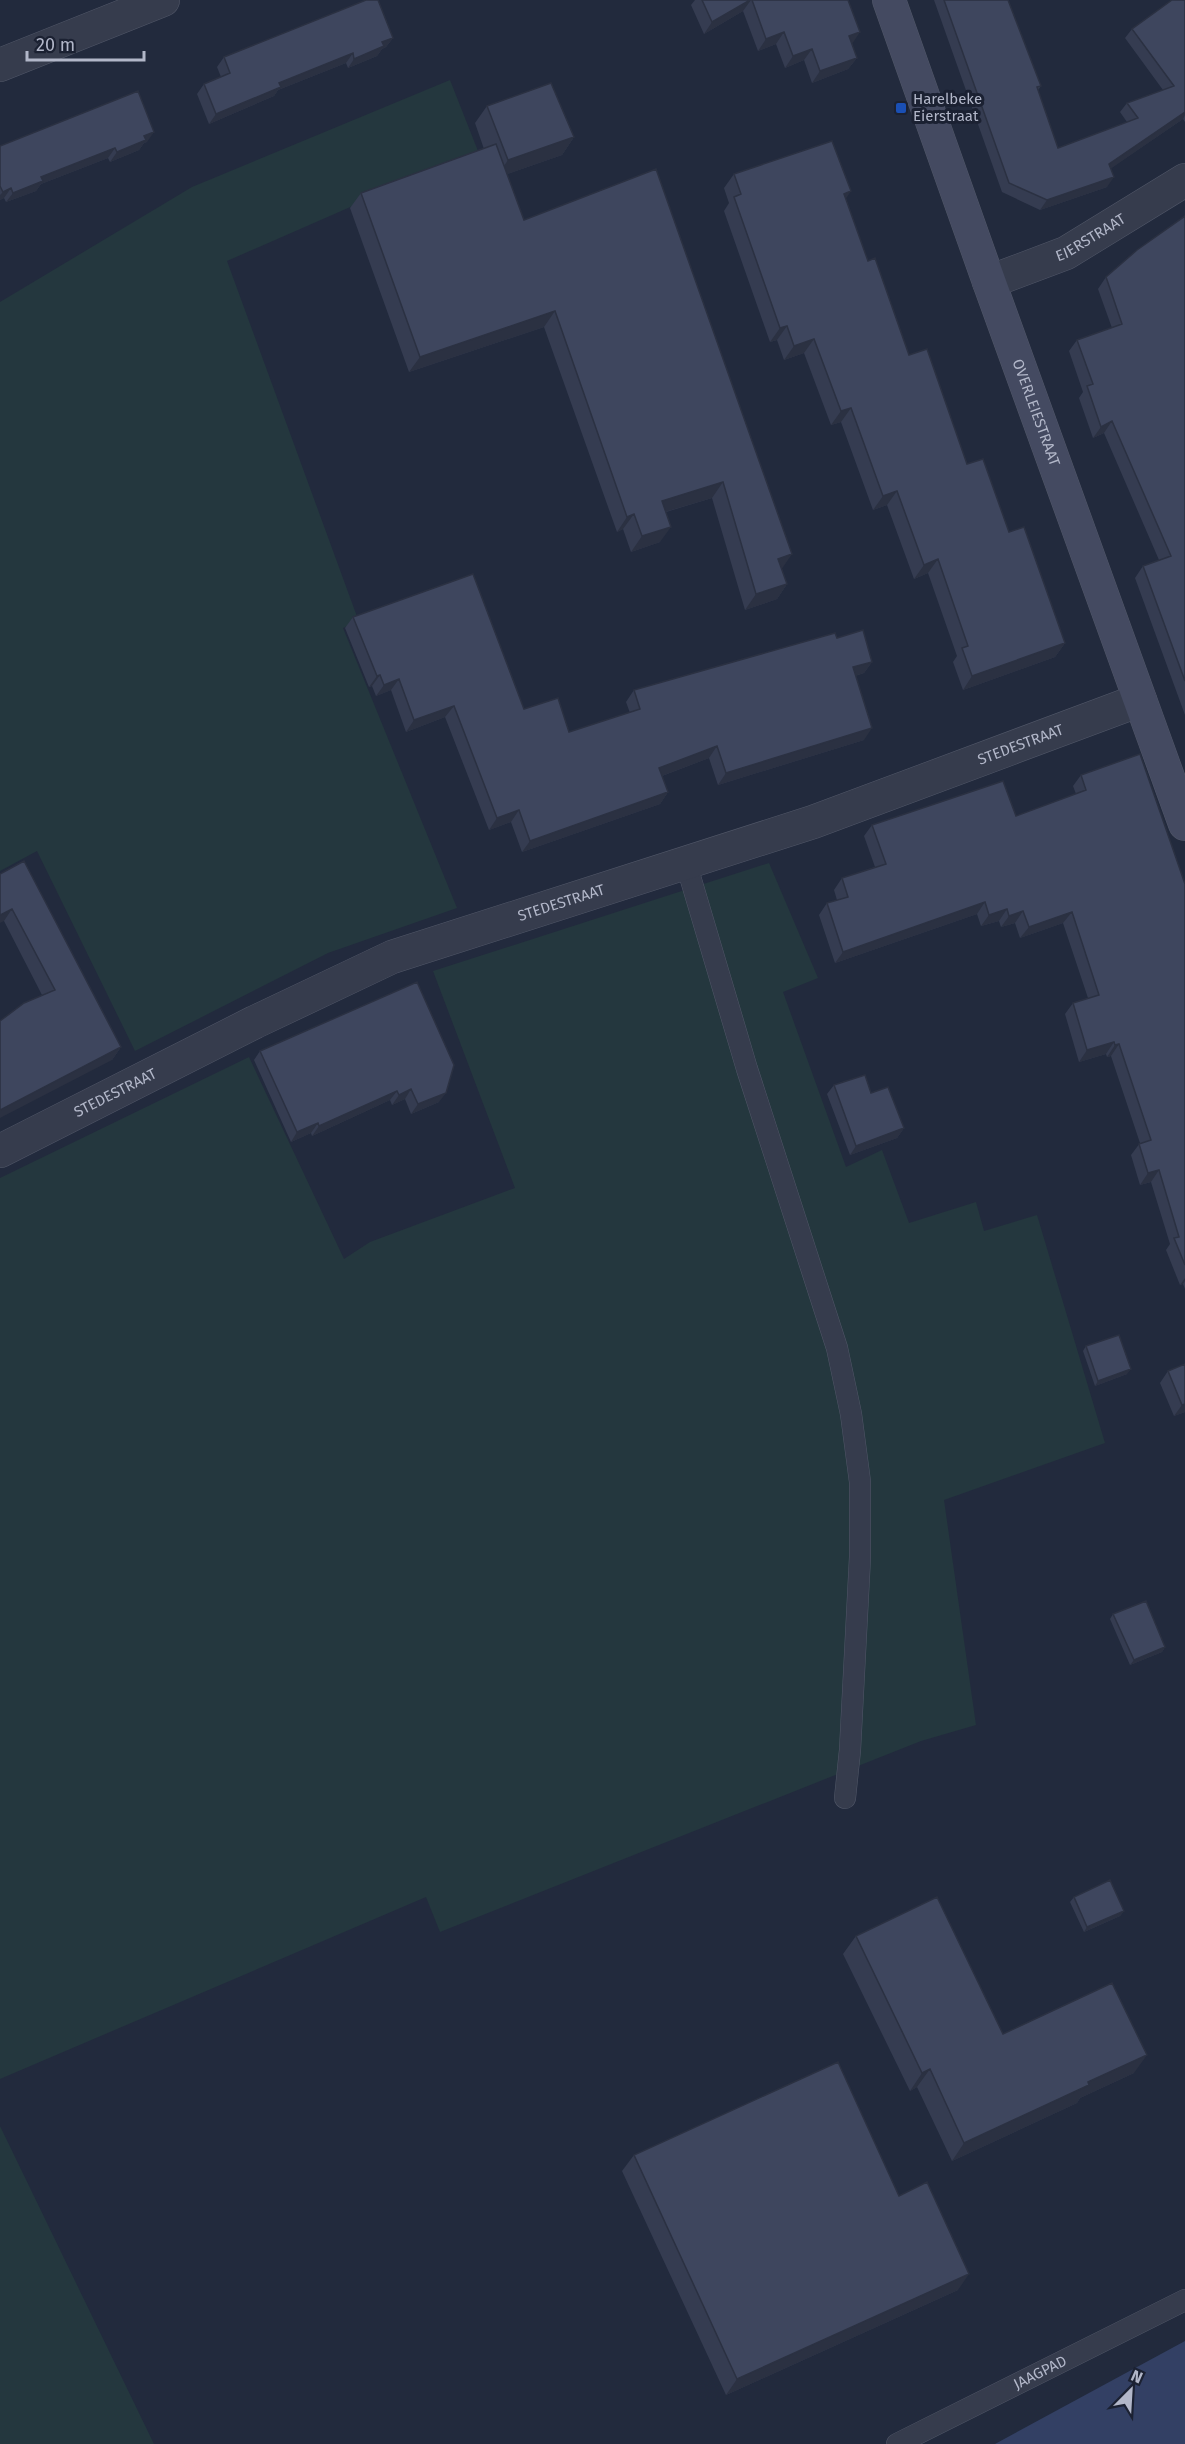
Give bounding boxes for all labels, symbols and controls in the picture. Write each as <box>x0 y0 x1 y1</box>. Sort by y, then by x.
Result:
scale bar <box>27 24 144 62</box>
text: 20 m <box>36 34 75 56</box>
place label: Harelbeke Eierstraat <box>913 90 982 125</box>
marker: Harelbeke Eierstraat <box>894 101 908 115</box>
street label: EIERSTRAAT <box>1053 210 1129 265</box>
street label: OVERLEIESTRAAT <box>1009 357 1064 469</box>
street label: STEDESTRAAT <box>975 720 1066 769</box>
street label: STEDESTRAAT <box>515 880 607 925</box>
street label: STEDESTRAAT <box>71 1064 160 1121</box>
street label: JAAGPAD <box>1010 2352 1070 2393</box>
north arrow <box>1101 2360 1161 2420</box>
text: N <box>1128 2366 1146 2388</box>

